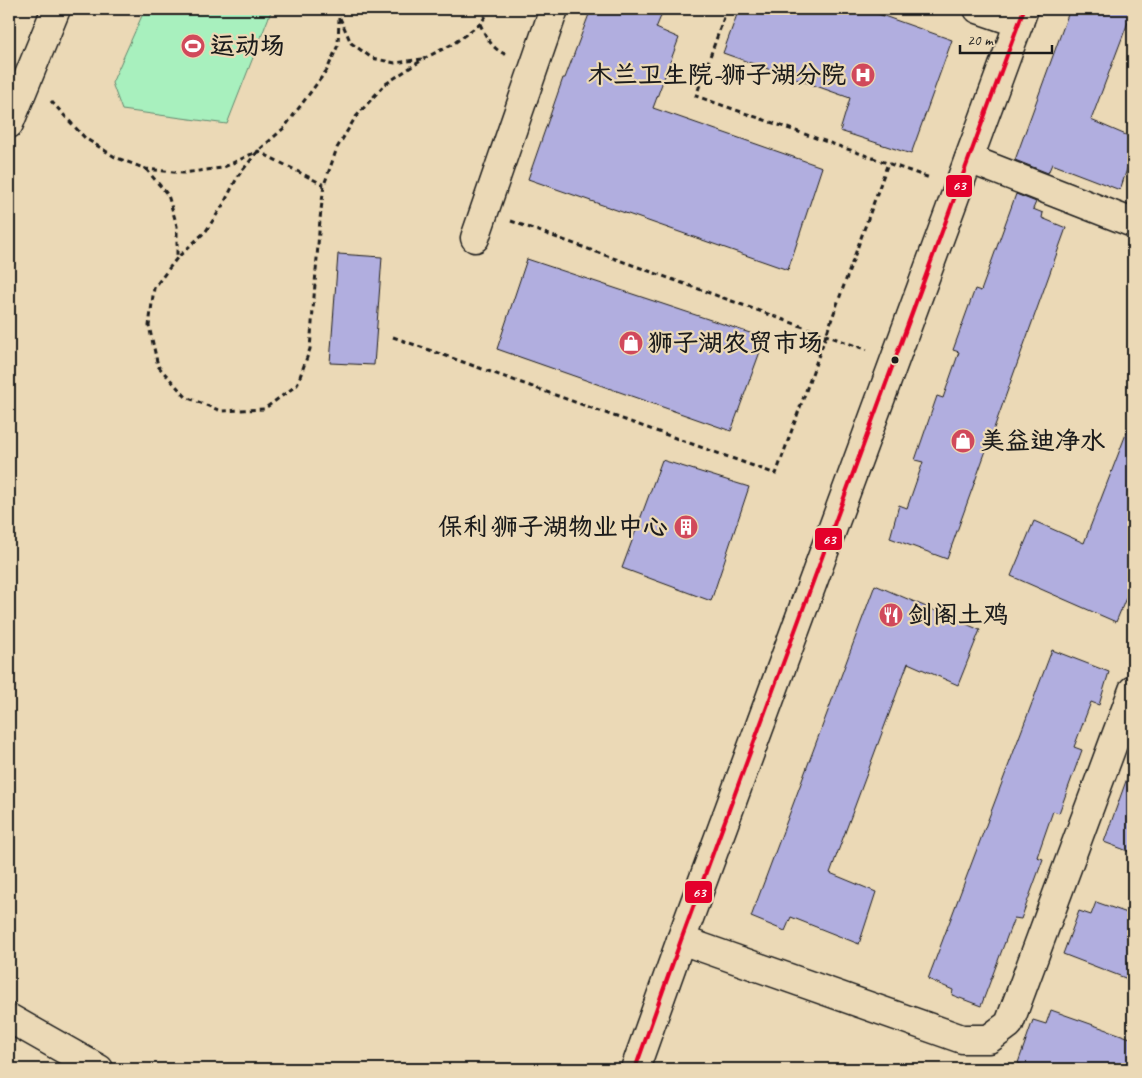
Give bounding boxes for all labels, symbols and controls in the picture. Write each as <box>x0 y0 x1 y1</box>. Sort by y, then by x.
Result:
scale bar <box>960 22 1052 54</box>
place label: 运动场 <box>210 30 285 62</box>
text: 20 m <box>967 31 994 50</box>
sports icon: 运动场 <box>180 33 206 59</box>
place label: 木兰卫生院-狮子湖分院 <box>588 59 846 91</box>
hospital icon: 木兰卫生院-狮子湖分院 <box>850 62 876 88</box>
line badge: 63 <box>945 174 973 198</box>
text: 63 <box>953 177 967 194</box>
place label: 狮子湖农贸市场 <box>648 327 823 359</box>
shop icon: 狮子湖农贸市场 <box>618 330 644 356</box>
unlabelled marker <box>890 355 900 365</box>
place label: 美益迪净水 <box>980 425 1106 457</box>
shop icon: 美益迪净水 <box>950 428 976 454</box>
place label: 保利·狮子湖物业中心 <box>438 511 668 543</box>
building icon: 保利·狮子湖物业中心 <box>673 514 699 540</box>
line badge: 63 <box>814 527 843 551</box>
text: 63 <box>823 531 837 548</box>
place label: 剑阁土鸡 <box>908 599 1008 631</box>
restaurant icon: 剑阁土鸡 <box>878 602 904 628</box>
line badge: 63 <box>684 880 713 904</box>
text: 63 <box>693 884 707 901</box>

